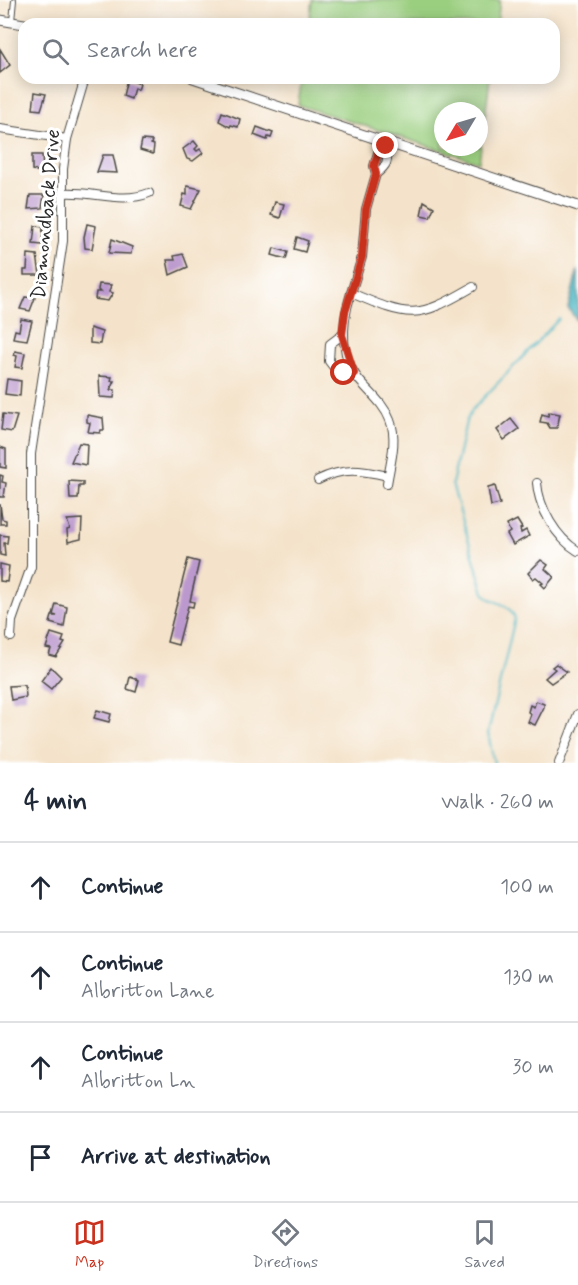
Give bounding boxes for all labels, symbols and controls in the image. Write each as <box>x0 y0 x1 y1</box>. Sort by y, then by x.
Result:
search box <box>18 18 560 84</box>
icon: search <box>39 35 72 68</box>
text: Search here <box>87 37 198 65</box>
north arrow <box>434 102 488 156</box>
street label: Diamondback Drive <box>26 128 67 300</box>
route end <box>372 132 398 158</box>
route start <box>330 359 356 385</box>
text: 4 min <box>24 785 87 819</box>
text: Walk · 260 m <box>441 789 554 816</box>
icon: ahead <box>24 871 57 904</box>
text: Continue <box>81 873 163 901</box>
text: 100 m <box>500 874 554 901</box>
text: Continue <box>81 950 163 978</box>
icon: ahead <box>24 961 57 994</box>
text: 130 m <box>503 964 554 991</box>
text: Albritton Lane <box>81 978 214 1005</box>
text: Continue <box>81 1040 163 1068</box>
icon: ahead <box>24 1051 57 1084</box>
text: 30 m <box>512 1054 554 1081</box>
text: Albritton Ln <box>81 1068 195 1095</box>
icon: arrive <box>24 1141 57 1174</box>
text: Arrive at destination <box>81 1143 271 1171</box>
tab: Map <box>73 1216 106 1273</box>
tab: Directions <box>252 1216 318 1273</box>
tab: Saved <box>464 1216 505 1273</box>

